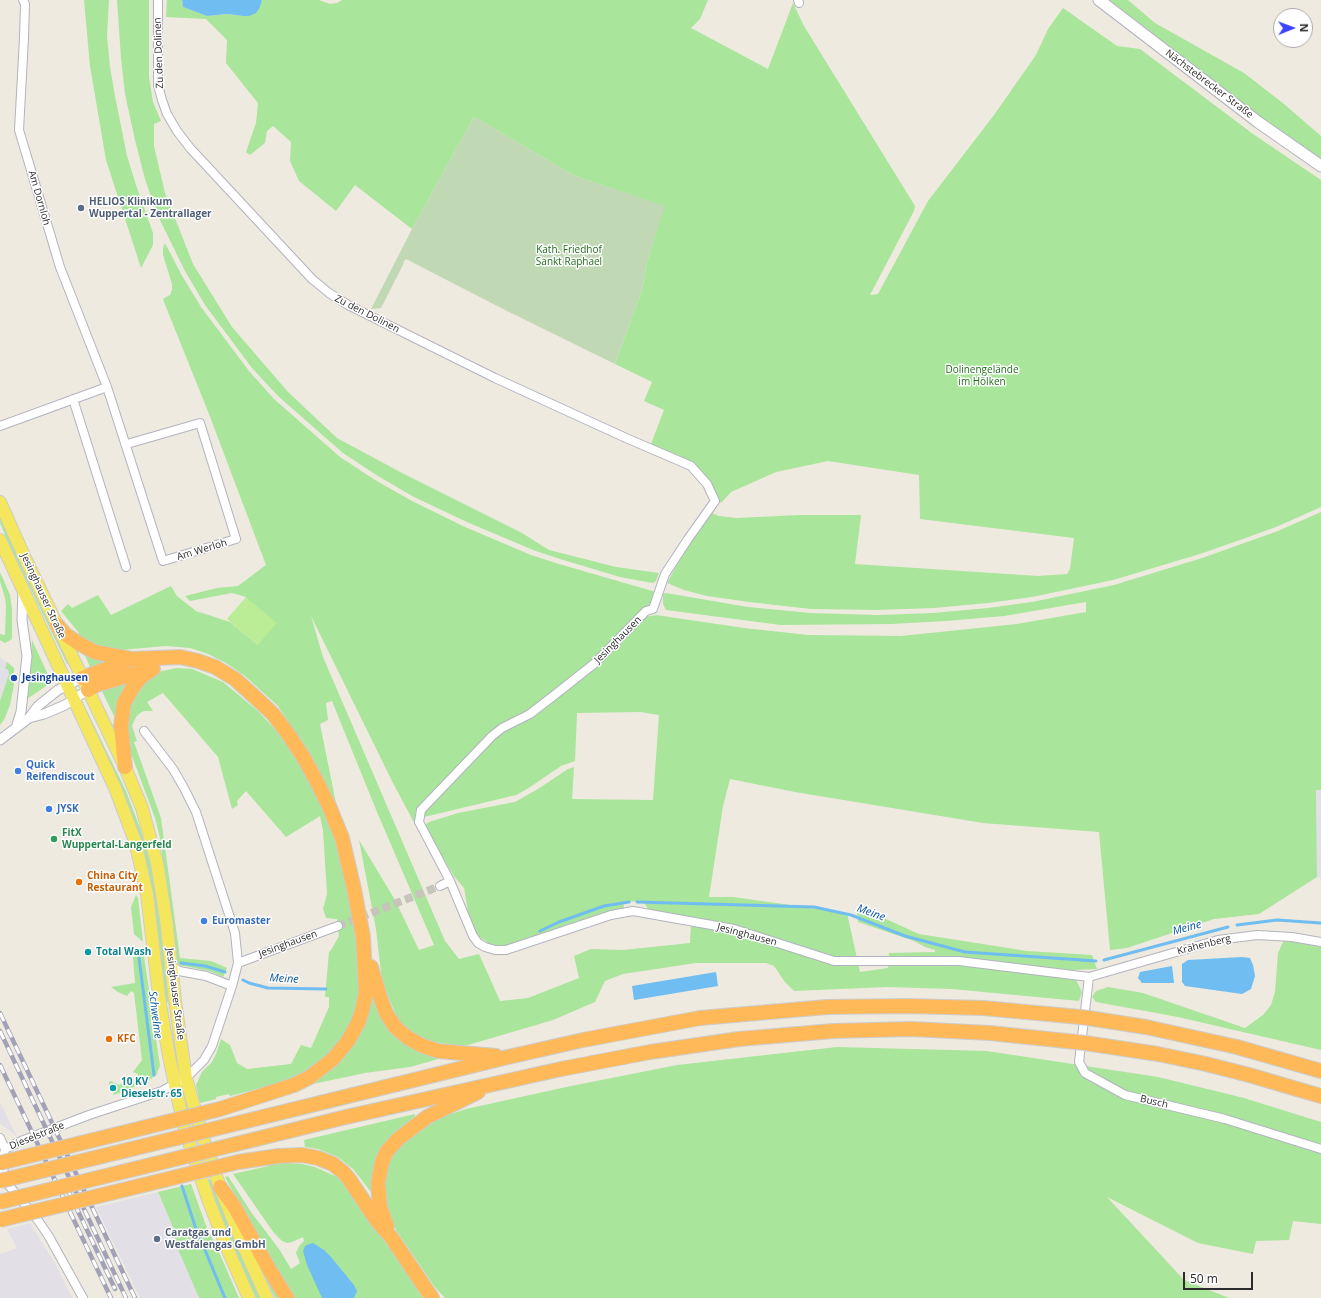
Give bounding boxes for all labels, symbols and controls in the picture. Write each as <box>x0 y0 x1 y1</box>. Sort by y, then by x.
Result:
north arrow <box>1273 8 1313 48</box>
street label: Zu den Dolinen <box>152 17 166 89</box>
text: N <box>1297 23 1312 32</box>
street label: Nächstebrecker Straße <box>1163 47 1255 121</box>
street label: Am Dornloh <box>25 169 53 227</box>
place label: HELIOS Klinikum Wuppertal - Zentrallager <box>89 196 212 220</box>
marker: HELIOS Klinikum Wuppertal - Zentrallager <box>76 203 86 213</box>
park label: Kath. Friedhof Sankt Raphael <box>536 244 602 268</box>
street label: Zu den Dolinen <box>333 293 401 335</box>
park label: Dolinengelände im Hölken <box>945 364 1019 388</box>
street label: Am Werloh <box>175 537 229 563</box>
street label: Jesinghauser Straße <box>18 552 68 640</box>
street label: Jesinghausen <box>592 614 644 666</box>
place label: Jesinghausen <box>22 672 88 684</box>
marker: Jesinghausen <box>9 673 19 683</box>
place label: Quick Reifendiscout <box>26 759 95 782</box>
marker: Quick Reifendiscout <box>13 766 23 776</box>
place label: JYSK <box>57 803 79 815</box>
marker: JYSK <box>44 804 54 814</box>
place label: FitX Wuppertal-Langerfeld <box>62 827 172 850</box>
marker: FitX Wuppertal-Langerfeld <box>49 834 59 844</box>
place label: China City Restaurant <box>87 870 143 894</box>
marker: China City Restaurant <box>74 877 84 887</box>
water label: Meine <box>855 902 887 924</box>
place label: Euromaster <box>212 915 271 927</box>
marker: Euromaster <box>199 916 209 926</box>
water label: Meine <box>1171 918 1203 938</box>
street label: Jesinghausen <box>716 921 778 949</box>
street label: Jesinghausen <box>257 928 319 960</box>
street label: Krähenberg <box>1176 933 1232 957</box>
place label: Total Wash <box>96 946 151 958</box>
marker: Total Wash <box>83 947 93 957</box>
street label: Jesinghauser Straße <box>163 947 187 1041</box>
water label: Meine <box>269 972 299 986</box>
water label: Schwelme <box>146 990 164 1040</box>
place label: KFC <box>117 1033 136 1045</box>
marker: KFC <box>104 1034 114 1044</box>
place label: 10 KV Dieselstr. 65 <box>121 1076 182 1100</box>
marker: 10 KV Dieselstr. 65 <box>108 1083 118 1093</box>
street label: Busch <box>1139 1093 1169 1111</box>
street label: Dieselstraße <box>8 1120 66 1152</box>
place label: Caratgas und Westfalengas GmbH <box>165 1227 266 1250</box>
marker: Caratgas und Westfalengas GmbH <box>152 1234 162 1244</box>
scale bar <box>1185 1264 1255 1290</box>
text: 50 m <box>1190 1270 1218 1287</box>

